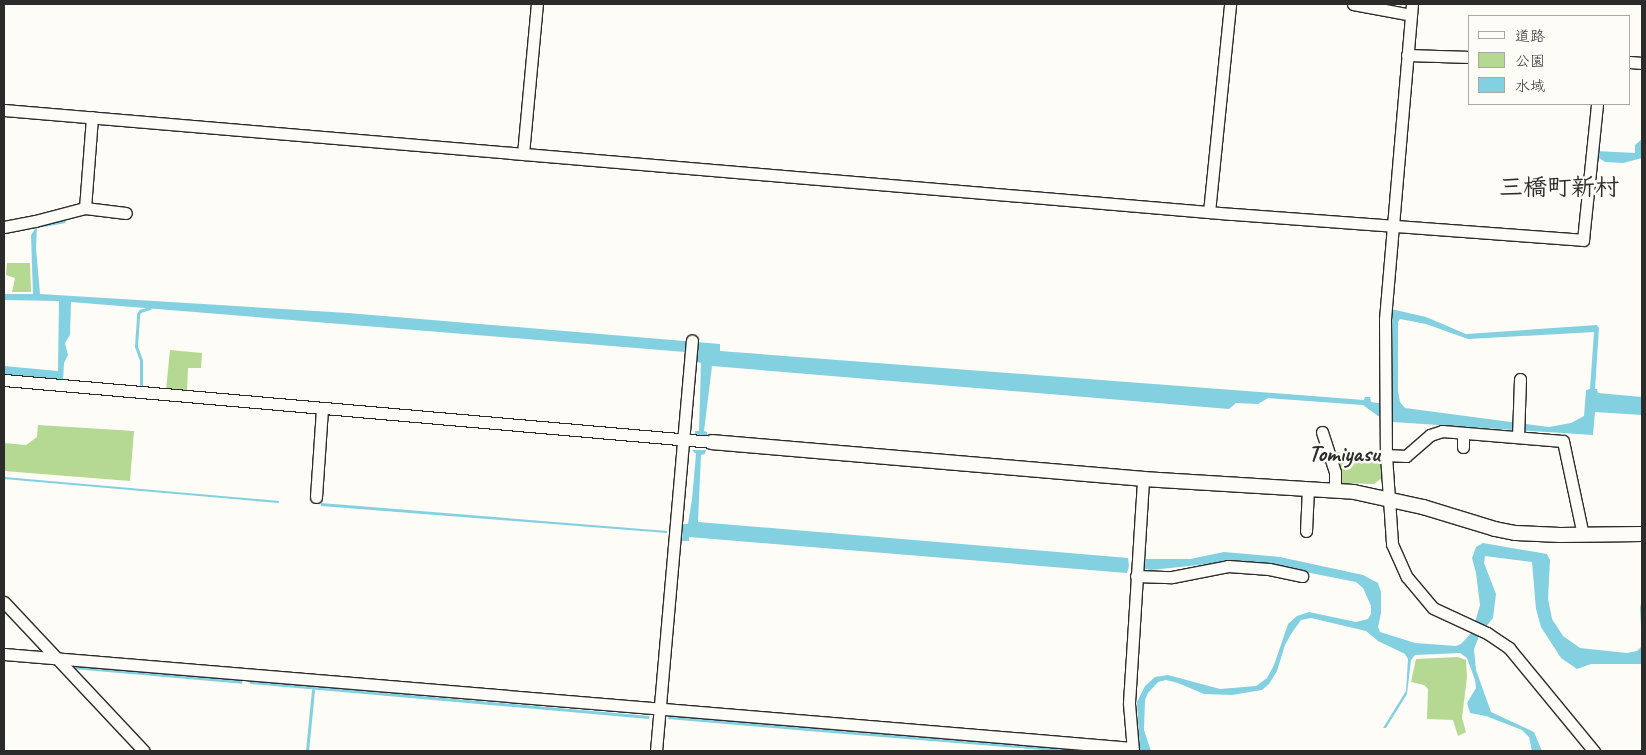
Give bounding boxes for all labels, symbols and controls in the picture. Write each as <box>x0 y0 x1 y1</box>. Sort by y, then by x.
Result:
legend <box>1468 15 1631 105</box>
text: 道路 <box>1515 27 1545 46</box>
text: 公園 <box>1515 52 1545 71</box>
text: 水域 <box>1515 77 1545 96</box>
district label: 三橋町新村 <box>1499 174 1619 202</box>
district label: Tomiyasu <box>1308 440 1380 468</box>

